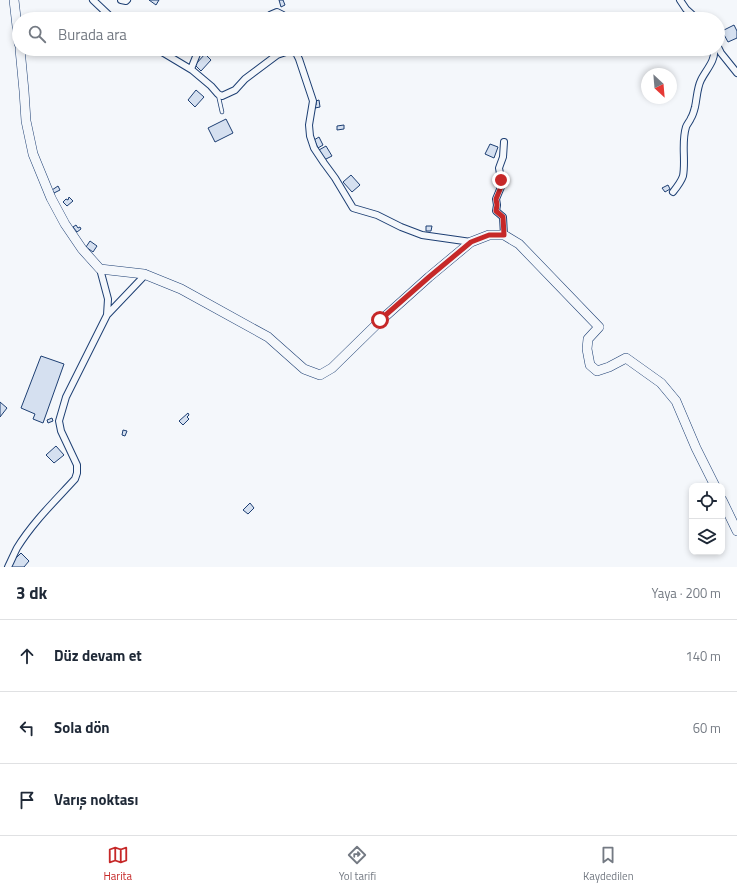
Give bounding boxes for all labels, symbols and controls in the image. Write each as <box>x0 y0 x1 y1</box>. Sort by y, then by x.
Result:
search box <box>12 12 725 56</box>
icon: search <box>26 23 48 45</box>
text: Burada ara <box>58 23 127 46</box>
north arrow <box>641 68 677 104</box>
route end <box>492 171 510 189</box>
route start <box>371 311 389 329</box>
map controls <box>689 483 725 555</box>
button: locate <box>689 483 725 519</box>
button: layers <box>689 519 725 555</box>
text: 3 dk <box>16 580 47 606</box>
text: Yaya · 200 m <box>652 583 721 603</box>
text: Düz devam et <box>54 644 142 667</box>
icon: ahead <box>16 645 38 667</box>
text: 140 m <box>685 646 721 666</box>
text: Sola dön <box>54 716 110 739</box>
icon: left <box>16 717 38 739</box>
text: 60 m <box>693 718 721 738</box>
text: Varış noktası <box>54 788 138 811</box>
icon: arrive <box>16 789 38 811</box>
tab: Harita <box>103 844 132 884</box>
tab: Yol tarifi <box>339 844 376 884</box>
tab: Kaydedilen <box>583 844 634 884</box>

